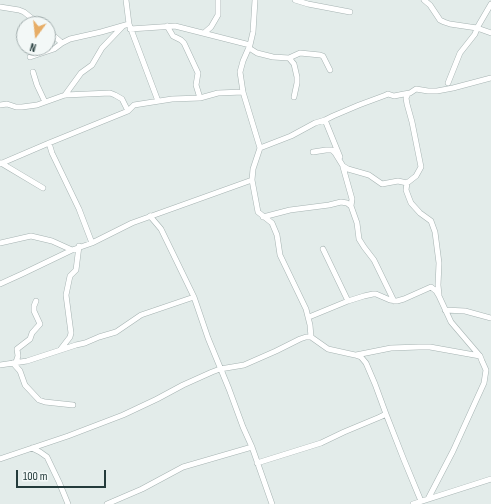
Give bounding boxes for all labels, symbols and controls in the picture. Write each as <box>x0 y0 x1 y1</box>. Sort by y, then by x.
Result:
north arrow <box>16 16 56 56</box>
text: N <box>29 40 38 54</box>
scale bar <box>18 462 108 488</box>
text: 100 m <box>23 469 48 484</box>

